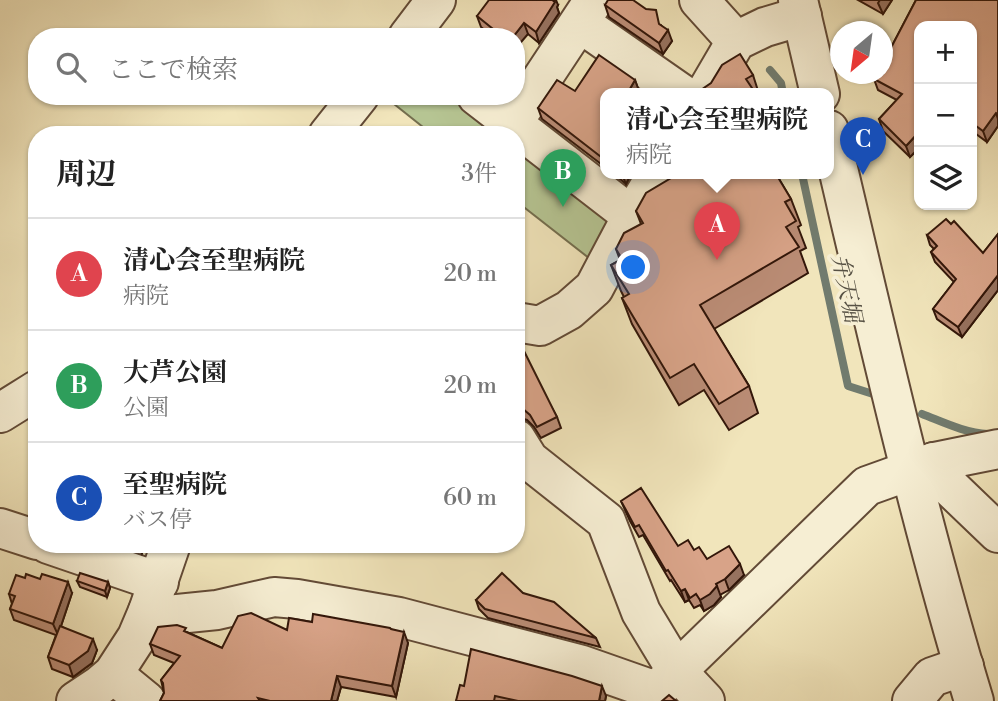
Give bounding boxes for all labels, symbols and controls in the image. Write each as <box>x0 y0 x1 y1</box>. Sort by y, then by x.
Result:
north arrow <box>830 21 893 84</box>
map controls <box>914 21 977 210</box>
button: + <box>914 21 977 84</box>
search box <box>28 28 525 105</box>
icon: search <box>52 48 90 86</box>
text: ここで検索 <box>108 54 238 86</box>
button: − <box>914 84 977 147</box>
popup <box>600 88 834 179</box>
text: 清心会至聖病院 <box>626 104 808 136</box>
pin: C <box>840 117 886 175</box>
text: 病院 <box>626 141 672 169</box>
button: layers <box>914 147 977 210</box>
pin: B <box>540 149 586 207</box>
text: 周辺 <box>56 156 116 194</box>
text: 3件 <box>461 160 497 188</box>
pin: A <box>694 202 740 260</box>
text: 清心会至聖病院 <box>123 245 305 277</box>
your location <box>616 250 650 284</box>
water label: 弁天堀 <box>825 251 868 329</box>
text: A <box>71 260 87 288</box>
text: 20 m <box>444 260 497 288</box>
text: 病院 <box>123 282 169 310</box>
text: 大芦公園 <box>123 357 227 389</box>
text: B <box>70 372 88 400</box>
text: 20 m <box>444 372 497 400</box>
text: 公園 <box>123 394 169 422</box>
text: 至聖病院 <box>123 469 227 501</box>
text: C <box>71 484 87 512</box>
text: 60 m <box>443 484 497 512</box>
text: バス停 <box>123 506 192 534</box>

